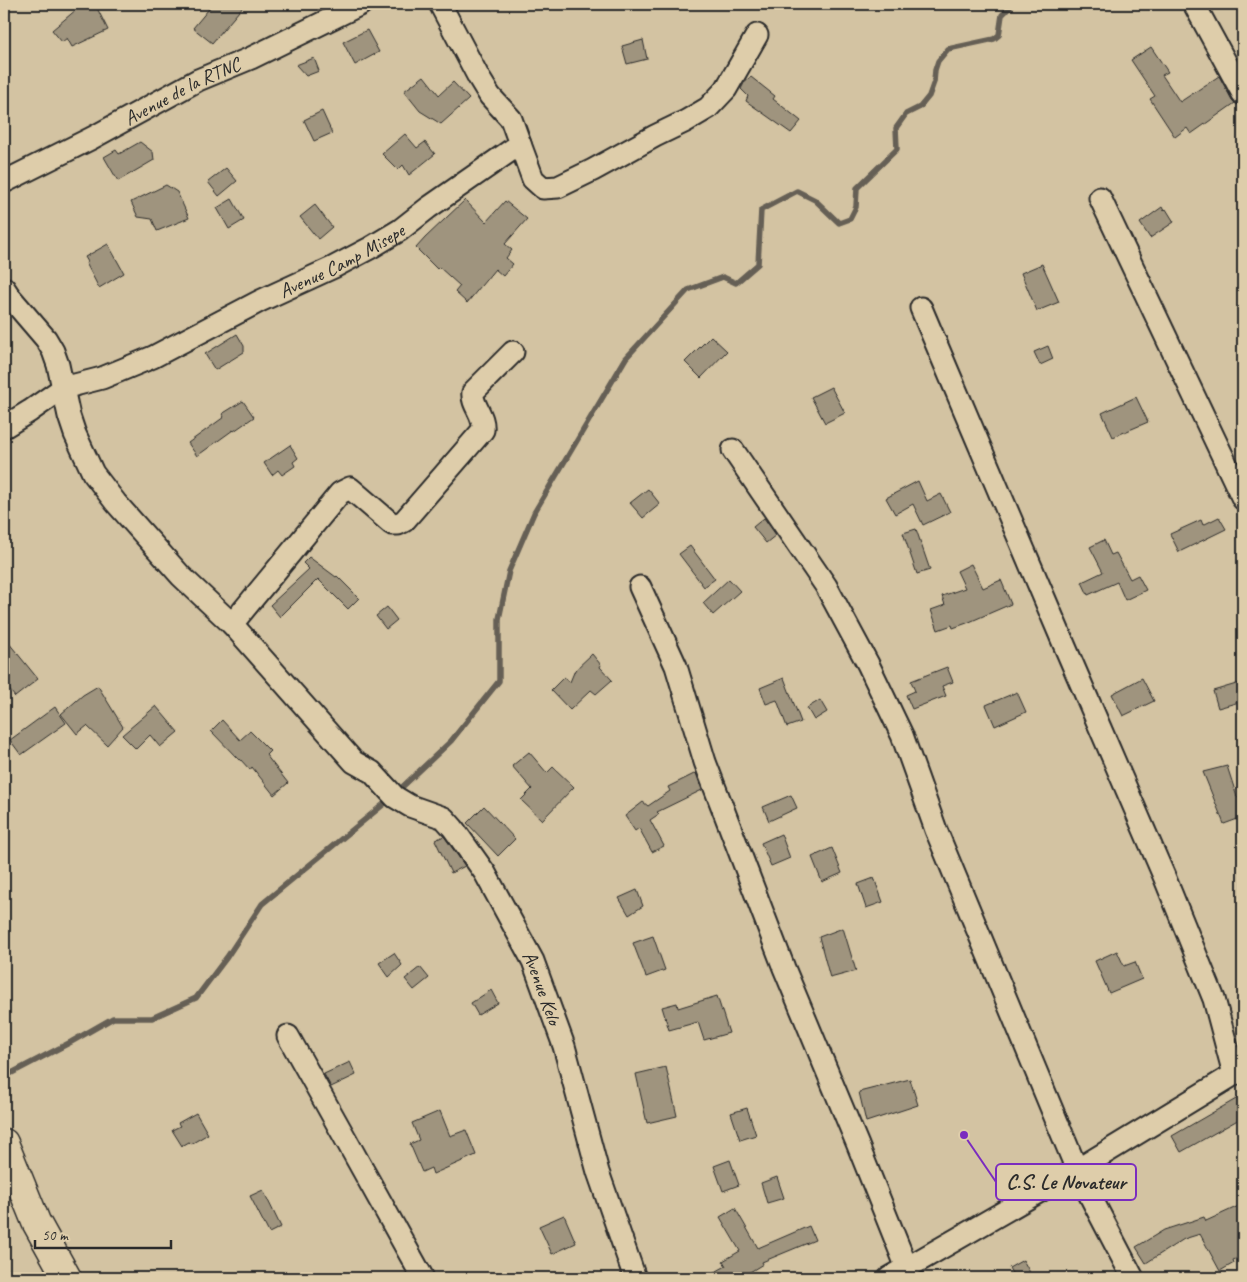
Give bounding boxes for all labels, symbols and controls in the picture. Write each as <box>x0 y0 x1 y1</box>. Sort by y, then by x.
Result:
street label: Avenue de la RTNC <box>120 51 246 131</box>
street label: Avenue Camp Misepe <box>275 217 411 304</box>
street label: Avenue Kelo <box>517 946 568 1030</box>
callout: C.S. Le Novateur <box>996 1164 1136 1200</box>
text: C.S. Le Novateur <box>1006 1169 1128 1195</box>
scale bar <box>35 1217 171 1249</box>
text: 50 m <box>42 1226 69 1245</box>

